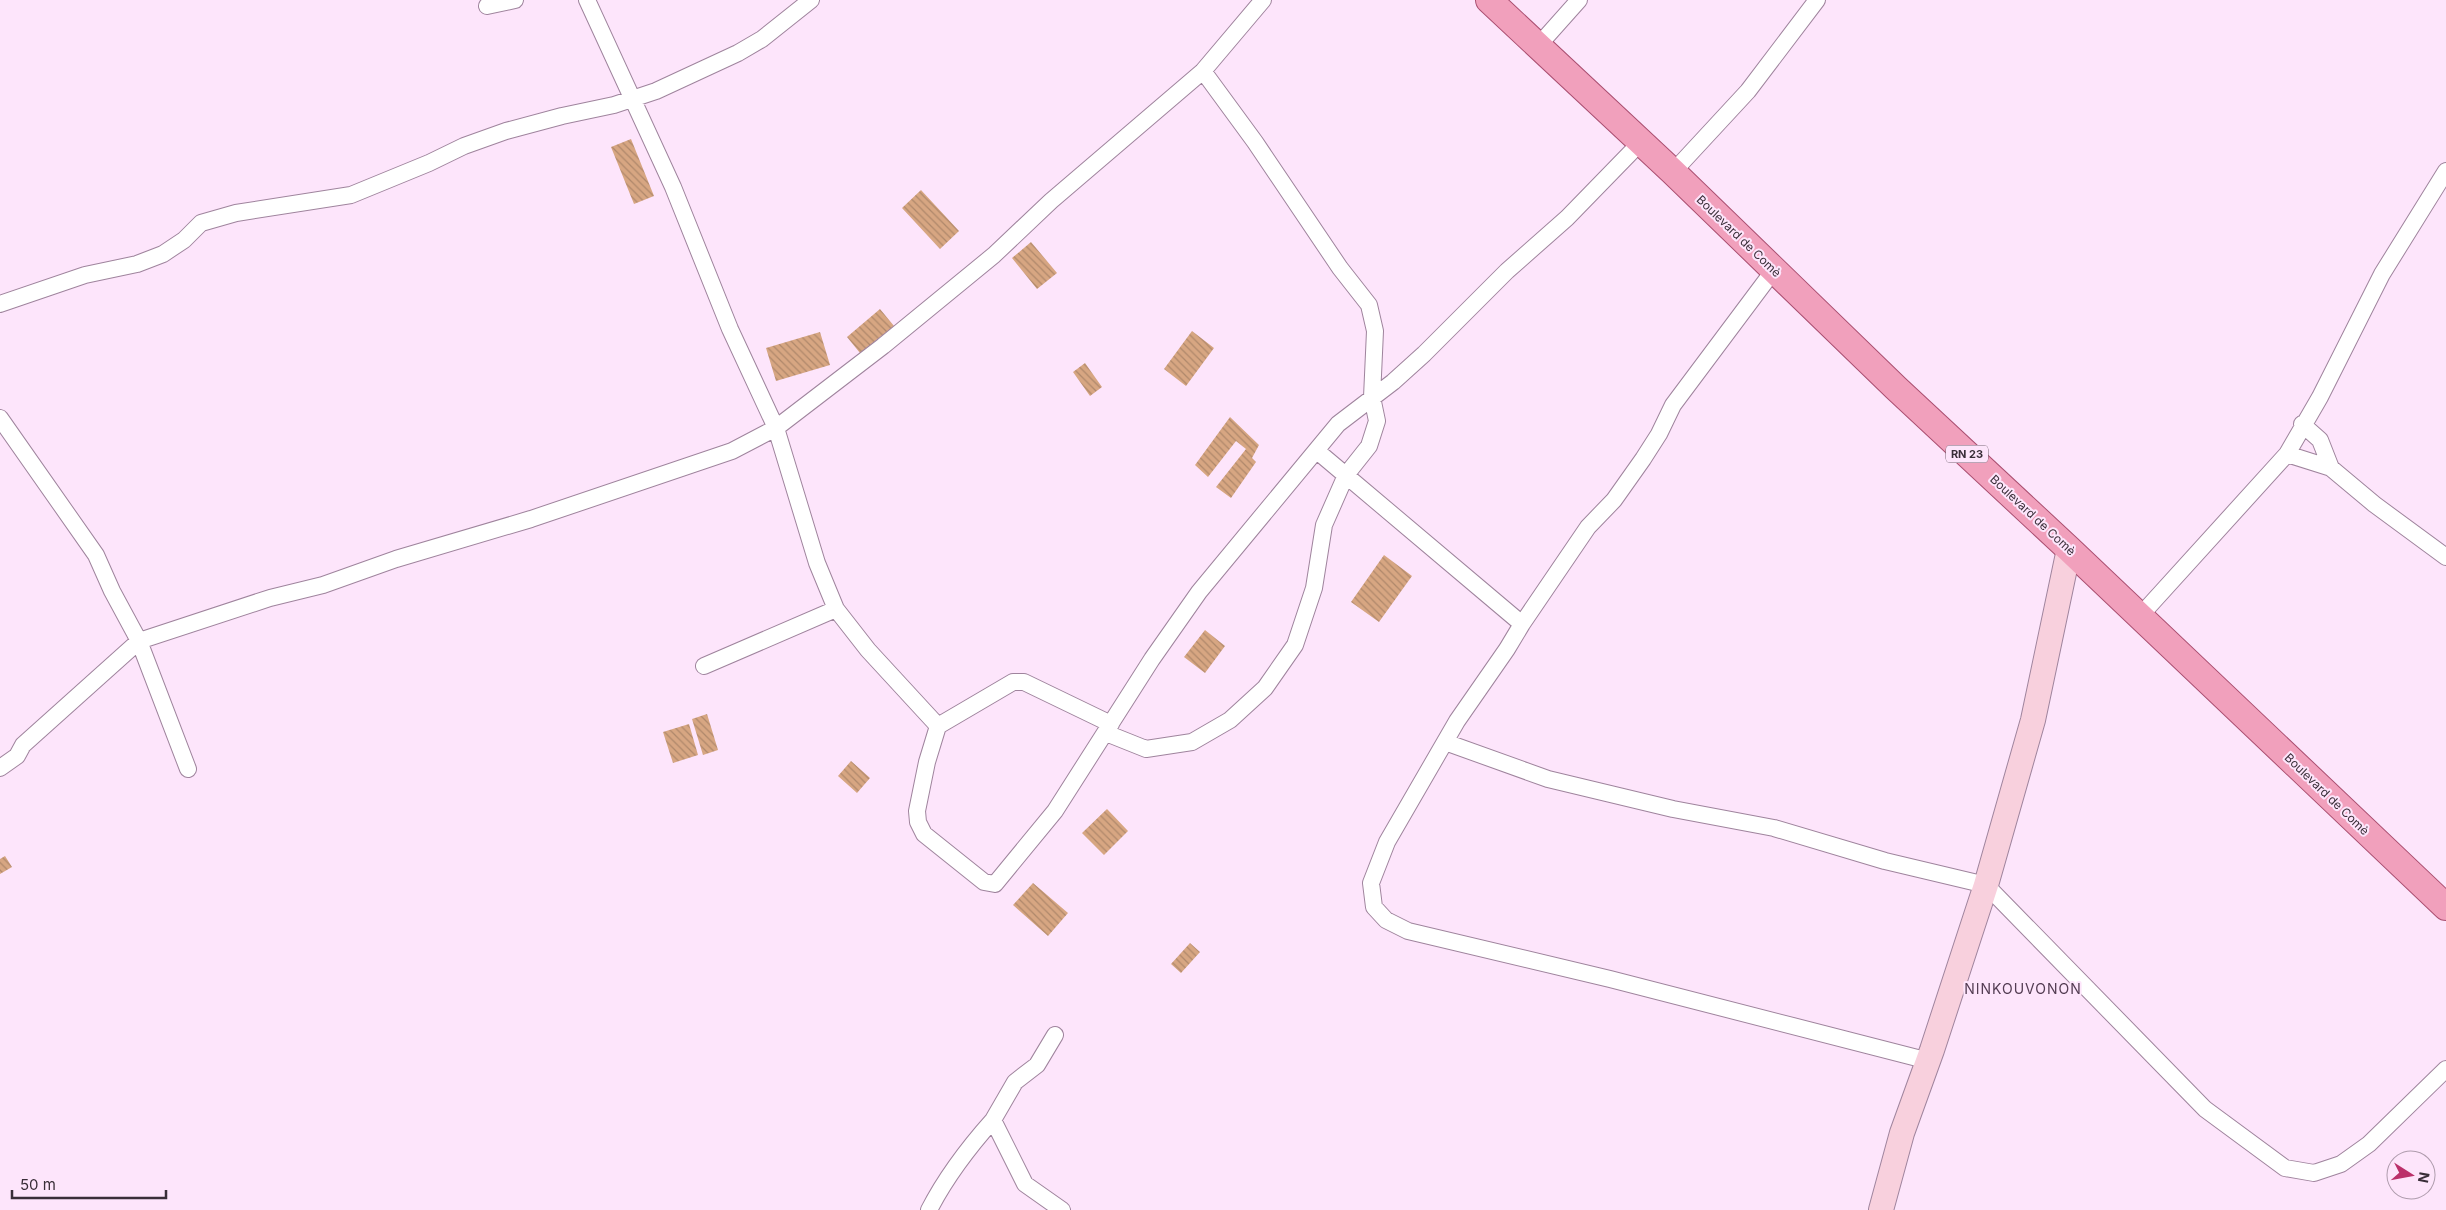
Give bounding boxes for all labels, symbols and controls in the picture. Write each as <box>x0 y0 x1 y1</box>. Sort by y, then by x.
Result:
street label: Boulevard de Comè <box>1694 192 1784 280</box>
road number: RN 23 <box>1946 446 1988 462</box>
street label: Boulevard de Comè <box>1987 472 2079 558</box>
street label: Boulevard de Comè <box>2282 750 2372 838</box>
district label: NINKOUVONON <box>1964 980 2082 997</box>
north arrow <box>2386 1150 2436 1200</box>
scale bar <box>12 1168 166 1200</box>
text: N <box>2415 1171 2434 1184</box>
text: 50 m <box>20 1175 56 1194</box>

